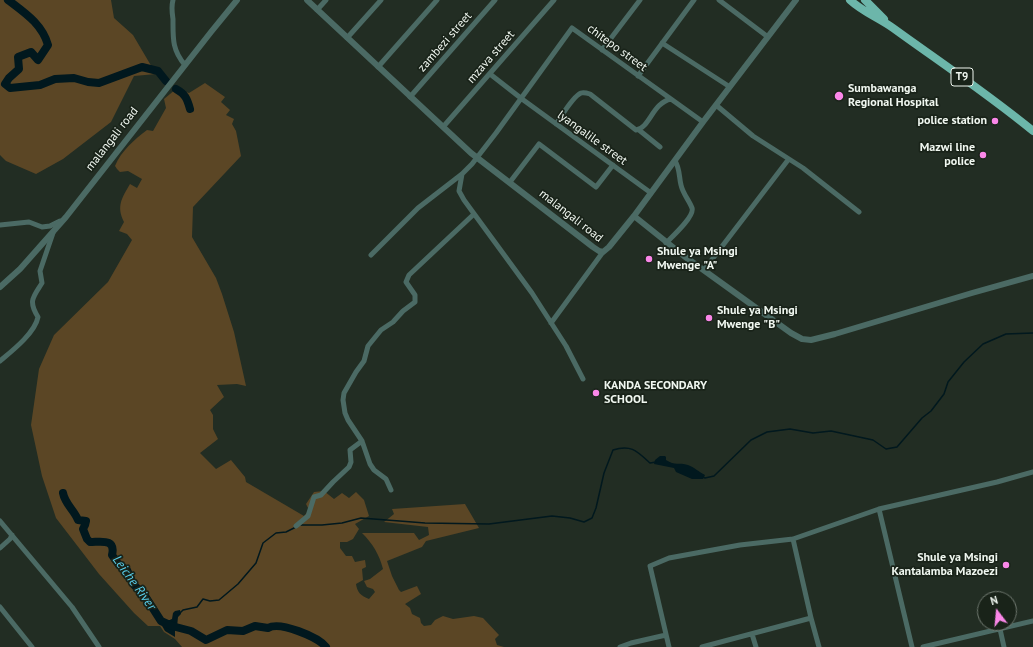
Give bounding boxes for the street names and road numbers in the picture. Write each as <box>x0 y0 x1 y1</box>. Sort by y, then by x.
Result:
street label: zambezi street <box>415 9 475 75</box>
street label: chitepo street <box>584 21 650 75</box>
street label: mzava street <box>464 28 518 86</box>
road number: T9 <box>951 68 973 86</box>
street label: malangali road <box>83 104 141 174</box>
street label: lyangalile street <box>554 108 630 168</box>
street label: malangali road <box>536 187 606 245</box>

